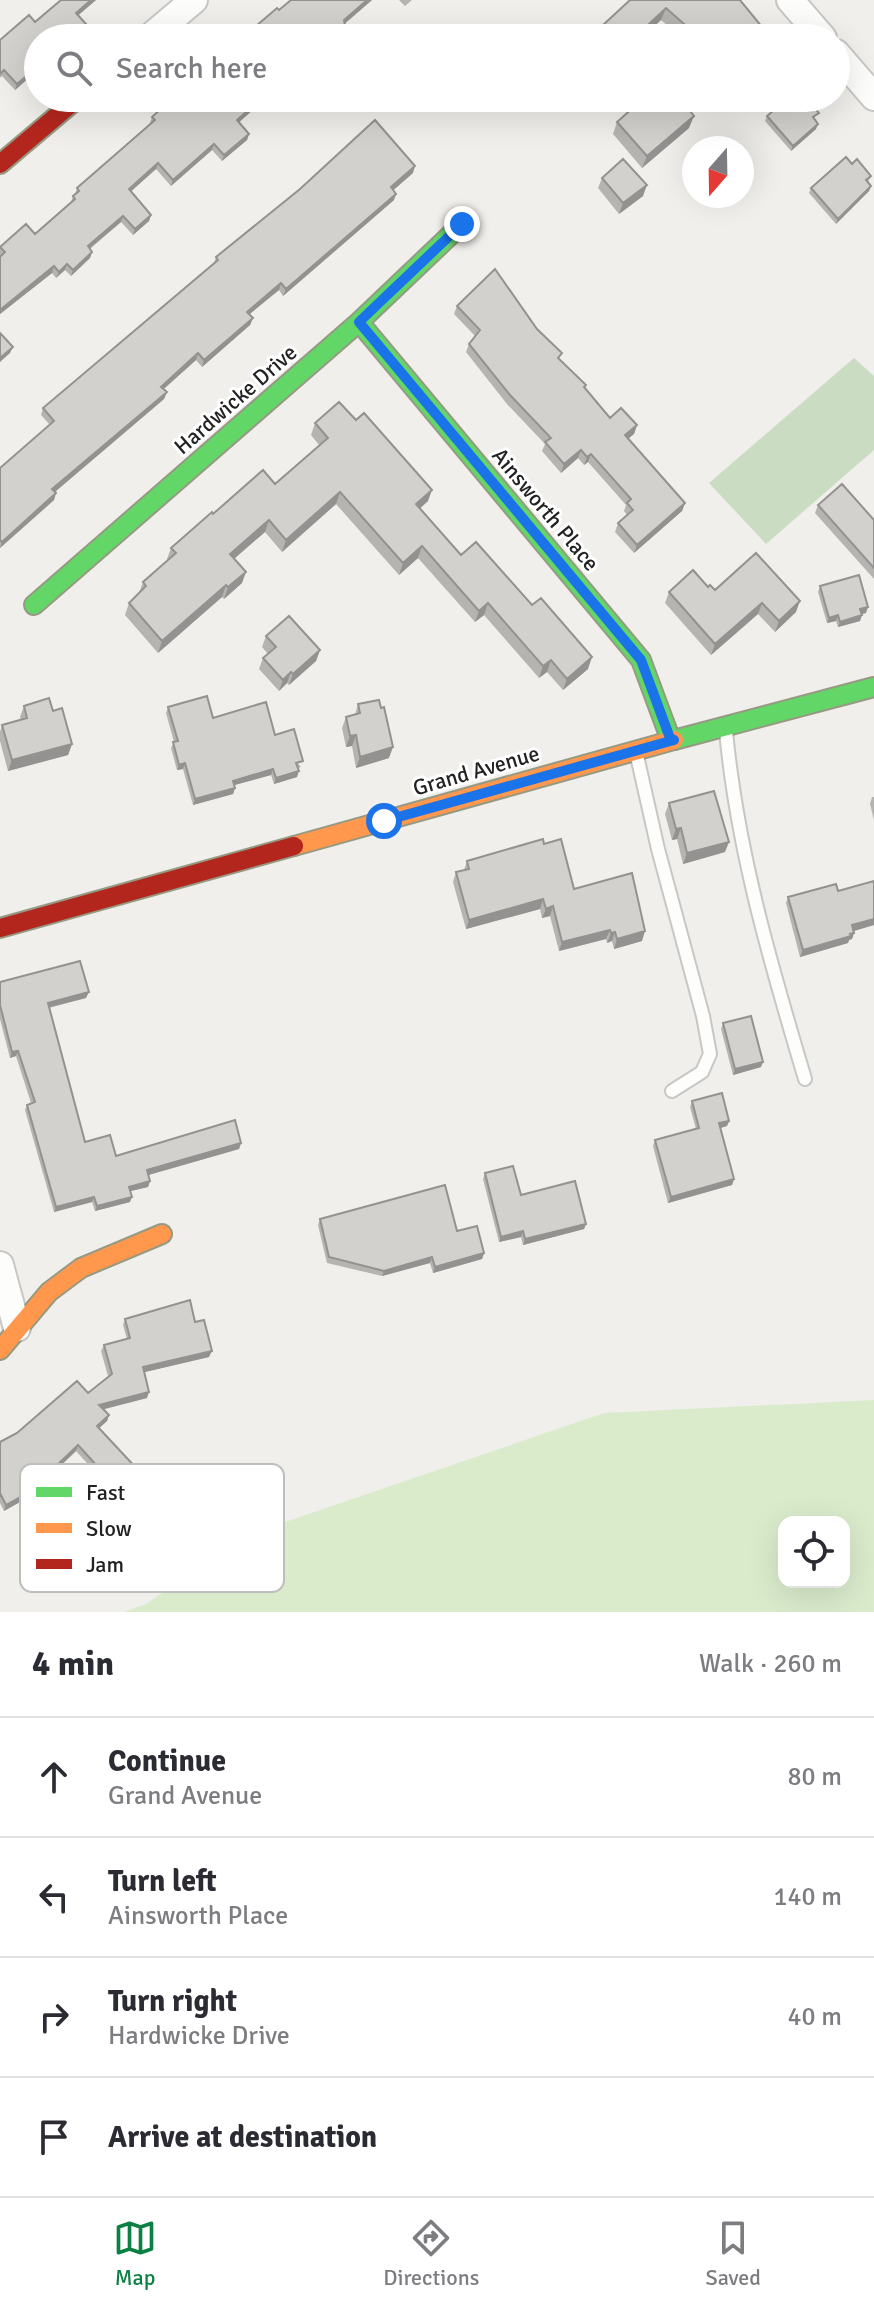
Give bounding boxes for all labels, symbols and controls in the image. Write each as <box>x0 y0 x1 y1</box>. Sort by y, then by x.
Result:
search box <box>24 24 850 112</box>
icon: search <box>52 46 96 90</box>
text: Search here <box>116 50 267 87</box>
north arrow <box>682 136 754 208</box>
route end <box>444 206 480 242</box>
street label: Hardwicke Drive <box>168 339 302 460</box>
street label: Ainsworth Place <box>486 442 605 576</box>
street label: Grand Avenue <box>410 740 543 801</box>
route start <box>366 803 402 839</box>
legend <box>20 1464 284 1592</box>
text: Fast <box>86 1479 126 1506</box>
text: Slow <box>86 1515 132 1542</box>
map controls <box>778 1516 850 1588</box>
button: locate <box>778 1516 850 1588</box>
text: Jam <box>86 1551 124 1578</box>
text: 4 min <box>32 1643 114 1685</box>
text: Walk · 260 m <box>699 1648 842 1680</box>
text: Continue <box>108 1743 226 1780</box>
icon: ahead <box>32 1755 76 1799</box>
text: 80 m <box>787 1761 842 1793</box>
text: Grand Avenue <box>108 1780 262 1812</box>
text: Turn left <box>108 1863 217 1900</box>
icon: left <box>32 1875 76 1919</box>
text: 140 m <box>773 1881 842 1913</box>
text: Ainsworth Place <box>108 1900 288 1932</box>
text: Turn right <box>108 1983 237 2020</box>
icon: right <box>32 1995 76 2039</box>
text: 40 m <box>787 2001 842 2033</box>
text: Hardwicke Drive <box>108 2020 290 2052</box>
icon: arrive <box>32 2115 76 2159</box>
text: Arrive at destination <box>108 2119 377 2156</box>
tab: Map <box>113 2216 157 2291</box>
tab: Directions <box>383 2216 479 2291</box>
tab: Saved <box>706 2216 761 2291</box>

